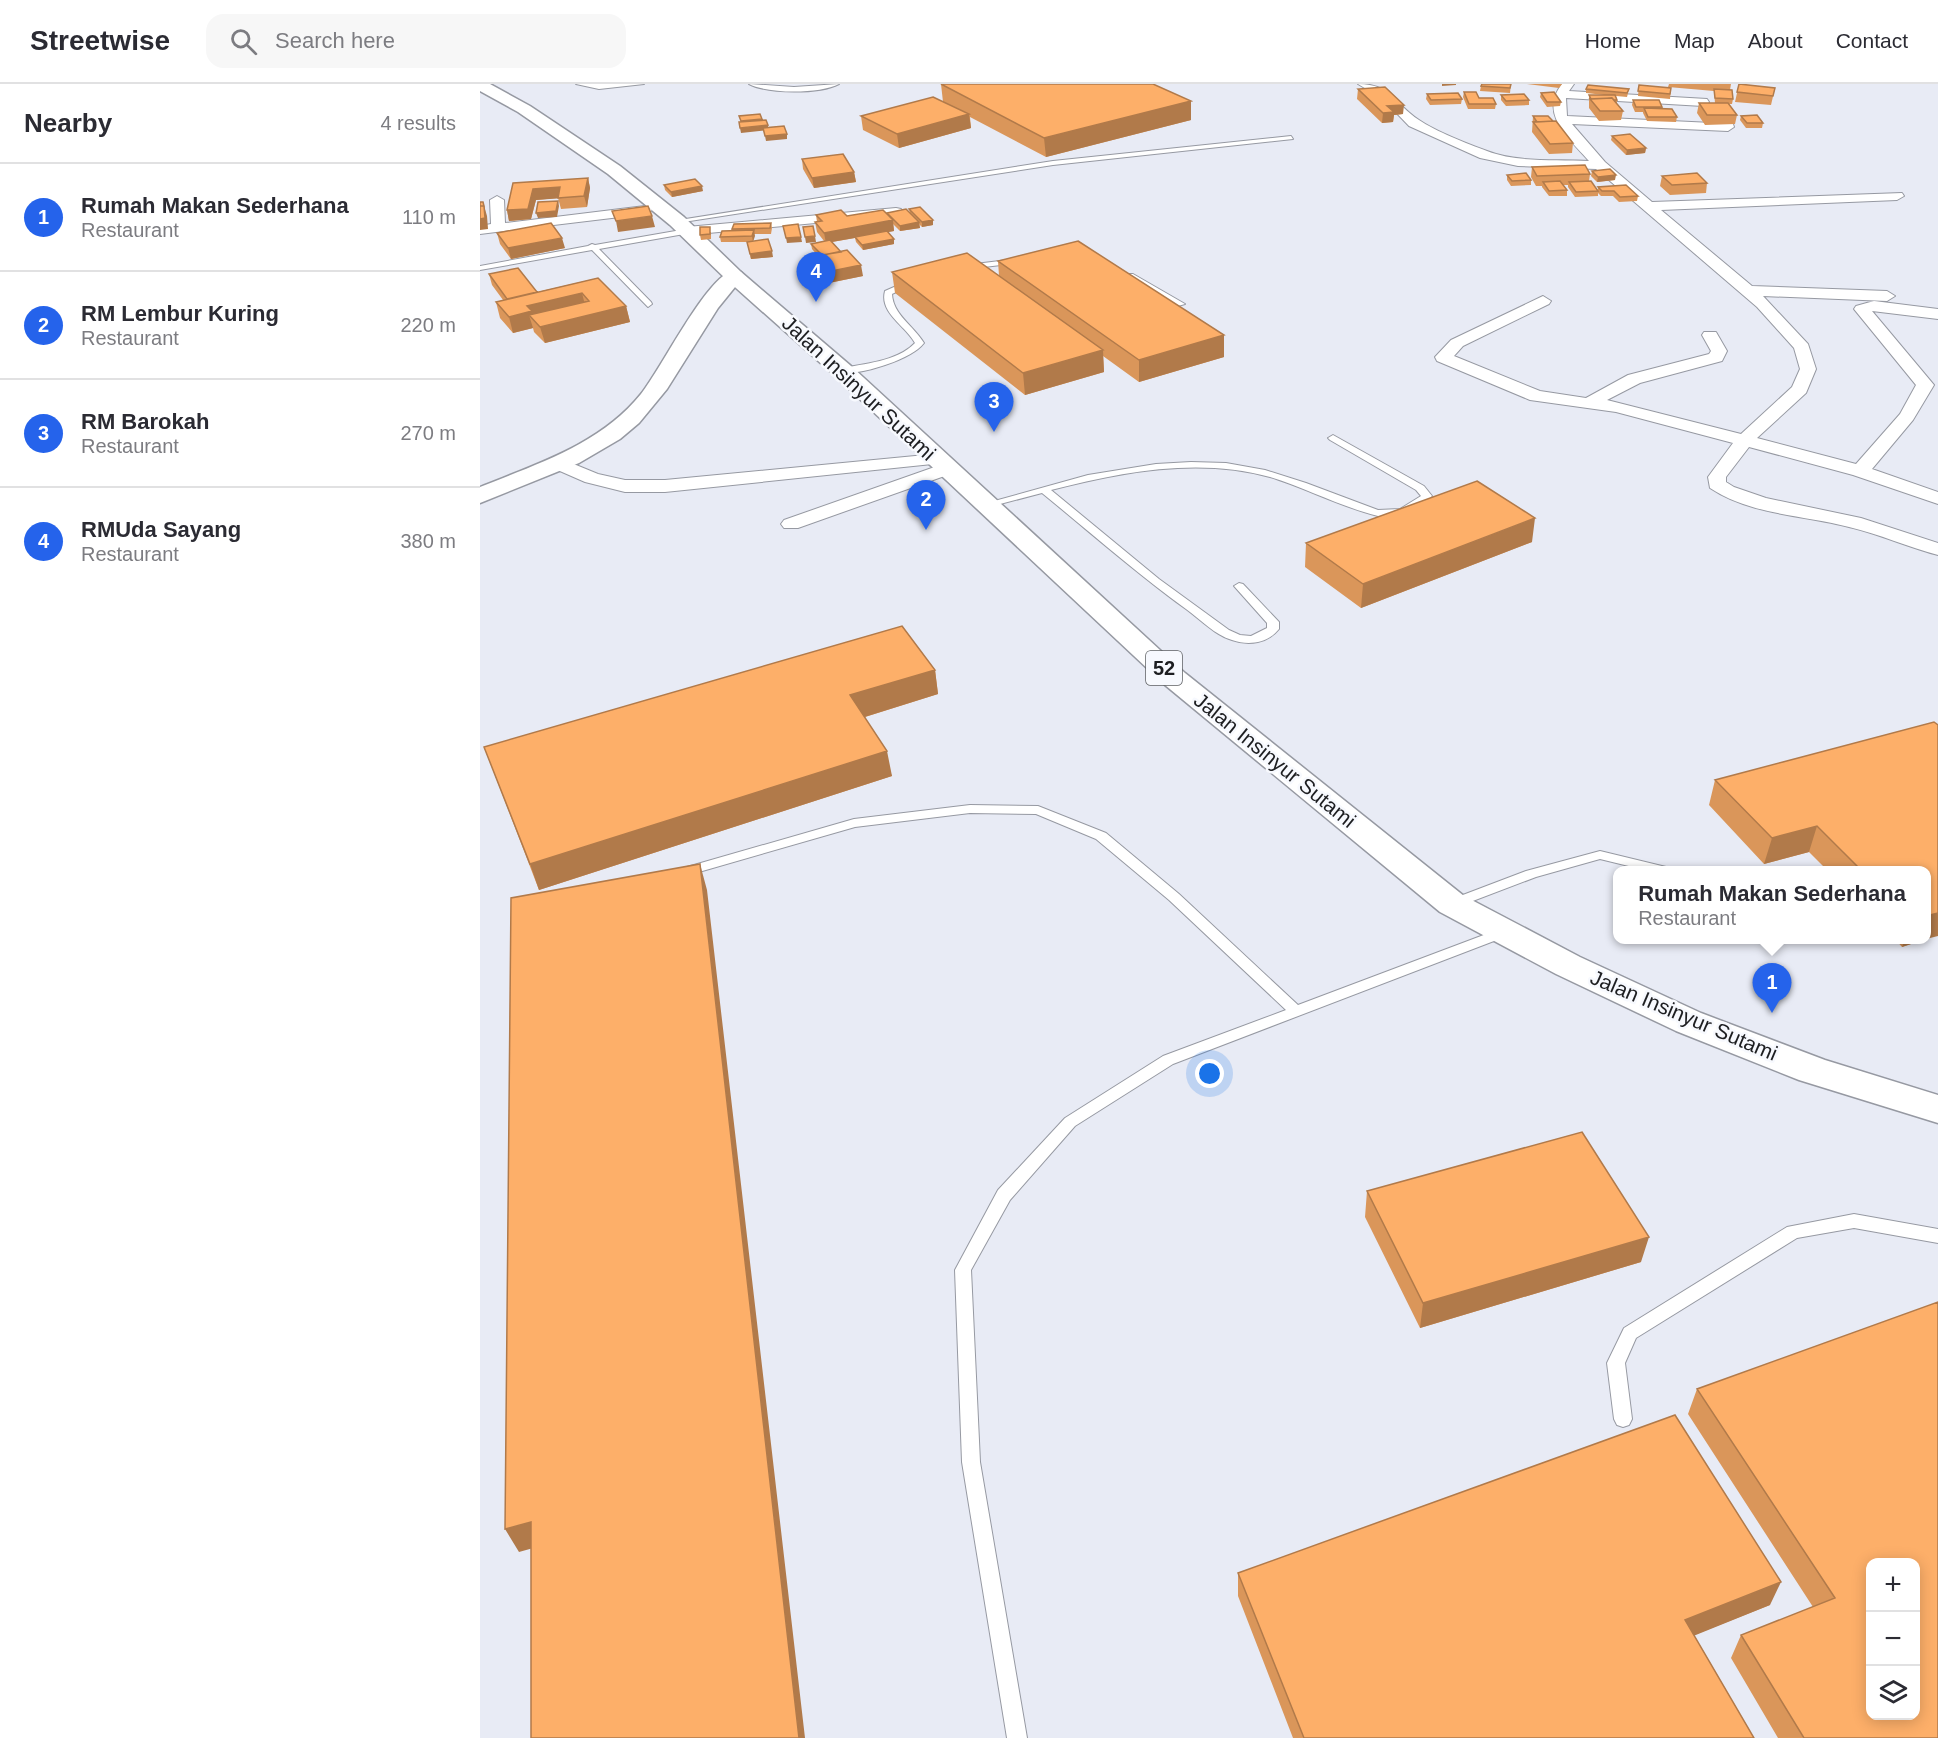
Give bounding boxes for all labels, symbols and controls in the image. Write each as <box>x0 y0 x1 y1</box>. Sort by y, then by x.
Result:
search box <box>206 14 626 68</box>
text: Streetwise <box>30 25 170 56</box>
icon: search <box>227 25 260 58</box>
text: Search here <box>275 28 395 53</box>
text: Home <box>1585 29 1641 52</box>
text: Map <box>1674 29 1715 52</box>
text: About <box>1748 29 1803 52</box>
text: Contact <box>1836 29 1908 52</box>
text: Nearby <box>24 108 112 138</box>
text: 4 results <box>380 112 456 134</box>
text: Rumah Makan Sederhana <box>81 193 349 218</box>
text: 1 <box>38 206 49 228</box>
text: 110 m <box>402 206 456 228</box>
text: Restaurant <box>81 219 179 241</box>
pin: 4 <box>796 252 836 302</box>
text: RM Lembur Kuring <box>81 301 279 326</box>
street label: Jalan Insinyur Sutami <box>778 311 940 465</box>
text: 2 <box>38 314 49 336</box>
text: 220 m <box>400 314 456 336</box>
text: Restaurant <box>81 327 179 349</box>
pin: 3 <box>974 382 1014 432</box>
text: RM Barokah <box>81 409 209 434</box>
text: 3 <box>38 422 49 444</box>
text: 270 m <box>400 422 456 444</box>
text: Restaurant <box>81 435 179 457</box>
pin: 2 <box>906 480 946 530</box>
text: RMUda Sayang <box>81 517 241 542</box>
text: 4 <box>38 530 49 552</box>
text: 380 m <box>400 530 456 552</box>
text: Restaurant <box>81 543 179 565</box>
road number: 52 <box>1146 651 1182 685</box>
street label: Jalan Insinyur Sutami <box>1190 688 1360 832</box>
popup <box>1613 866 1931 944</box>
text: Rumah Makan Sederhana <box>1638 881 1906 906</box>
text: Restaurant <box>1638 907 1736 929</box>
pin: 1 <box>1752 964 1792 1013</box>
street label: Jalan Insinyur Sutami <box>1587 965 1781 1065</box>
your location <box>1195 1059 1224 1088</box>
map controls <box>1866 1558 1920 1720</box>
button: + <box>1866 1558 1920 1612</box>
button: − <box>1866 1612 1920 1666</box>
button: layers <box>1866 1666 1920 1720</box>

